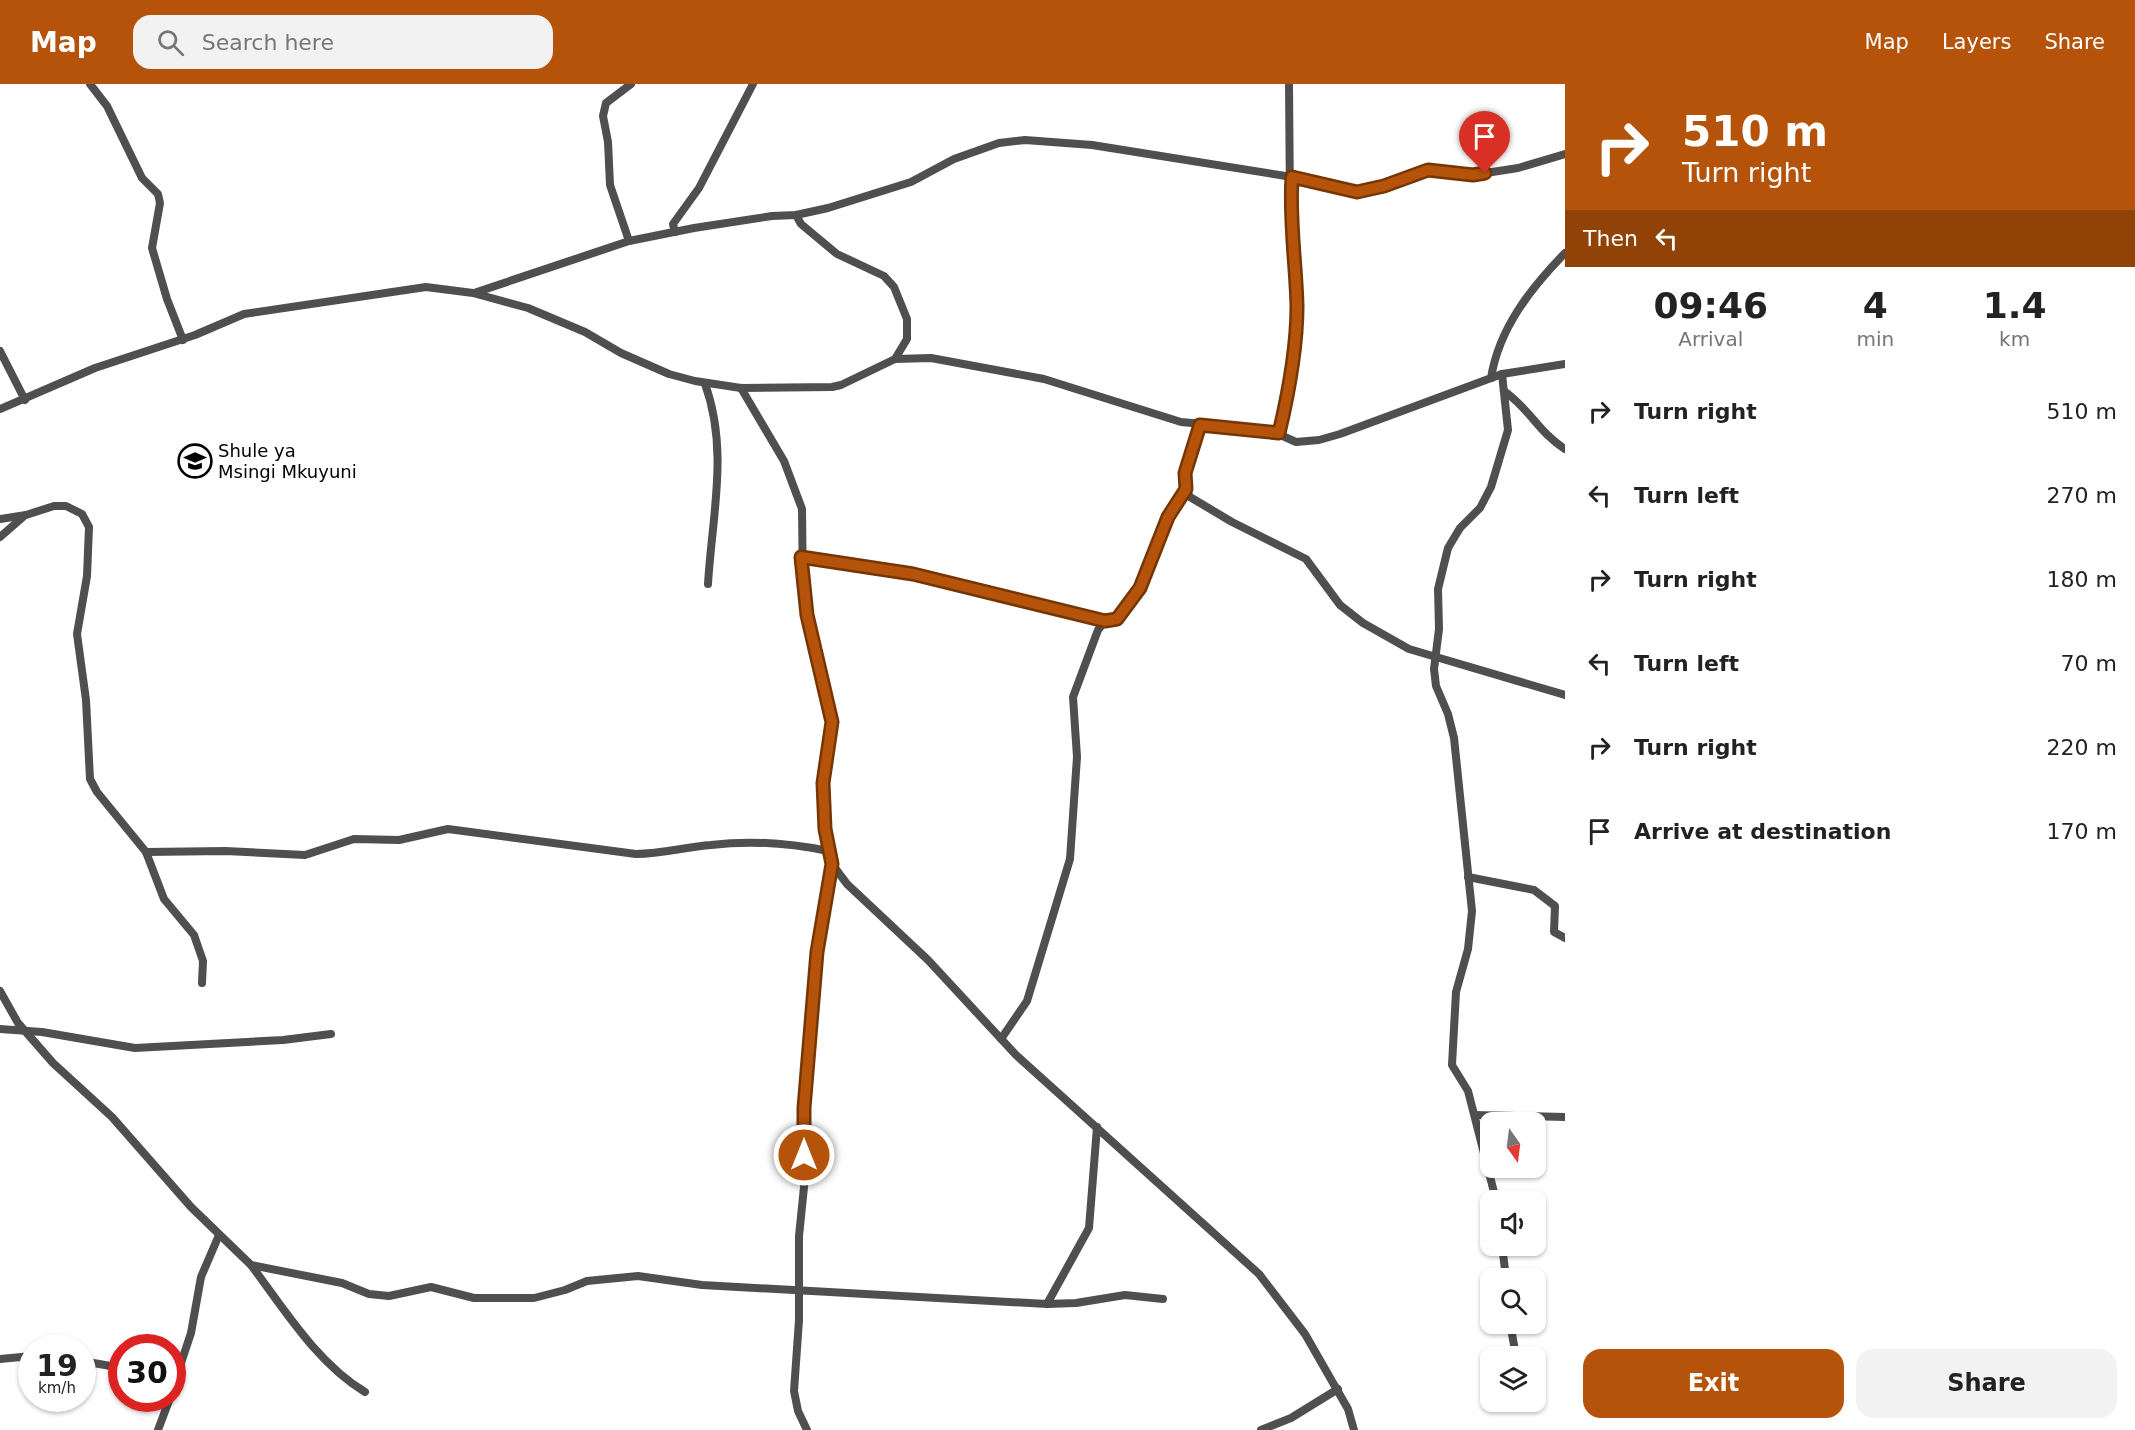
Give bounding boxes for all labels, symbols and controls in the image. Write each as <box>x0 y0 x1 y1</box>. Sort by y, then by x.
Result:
search box <box>133 15 553 69</box>
text: Map <box>30 26 97 59</box>
icon: search <box>154 26 187 59</box>
text: Search here <box>202 30 334 55</box>
text: Map <box>1865 30 1909 54</box>
text: Layers <box>1942 30 2011 54</box>
text: Share <box>2044 30 2105 54</box>
text: 510 m <box>1682 107 1828 156</box>
icon: right <box>1583 108 1661 186</box>
pin <box>1459 111 1510 173</box>
icon: arrive <box>1468 120 1501 153</box>
text: Turn right <box>1682 157 1811 188</box>
icon: left <box>1650 222 1683 255</box>
text: Then <box>1583 226 1638 251</box>
text: 09:46 <box>1653 285 1768 326</box>
text: 4 <box>1863 285 1888 326</box>
text: 1.4 <box>1983 285 2047 326</box>
text: Arrival <box>1678 327 1743 351</box>
text: min <box>1857 327 1894 351</box>
text: km <box>1999 327 2030 351</box>
icon: right <box>1583 395 1616 428</box>
text: Turn right <box>1634 399 1757 424</box>
text: 510 m <box>2047 399 2117 424</box>
place label: Shule ya Msingi Mkuyuni <box>218 440 357 482</box>
school or university icon: Shule ya Msingi Mkuyuni <box>177 443 213 479</box>
icon: left <box>1583 479 1616 512</box>
text: Turn left <box>1634 483 1739 508</box>
text: 270 m <box>2047 483 2117 508</box>
icon: right <box>1583 563 1616 596</box>
text: Turn right <box>1634 567 1757 592</box>
text: 180 m <box>2047 567 2117 592</box>
icon: left <box>1583 647 1616 680</box>
text: Turn left <box>1634 651 1739 676</box>
text: 70 m <box>2061 651 2117 676</box>
icon: right <box>1583 731 1616 764</box>
text: Turn right <box>1634 735 1757 760</box>
text: 220 m <box>2047 735 2117 760</box>
icon: arrive <box>1583 815 1616 848</box>
text: Arrive at destination <box>1634 819 1891 844</box>
text: 170 m <box>2047 819 2117 844</box>
north arrow <box>1480 1112 1546 1178</box>
map controls <box>1480 1112 1546 1412</box>
position arrow <box>772 1123 836 1187</box>
button: sound <box>1480 1190 1546 1256</box>
button: search <box>1480 1268 1546 1334</box>
speed limit sign: 30 <box>108 1334 186 1412</box>
button: layers <box>1480 1346 1546 1412</box>
text: 19 <box>36 1348 78 1383</box>
button: Exit <box>1583 1349 1844 1418</box>
button: Share <box>1856 1349 2117 1418</box>
text: km/h <box>38 1379 76 1397</box>

